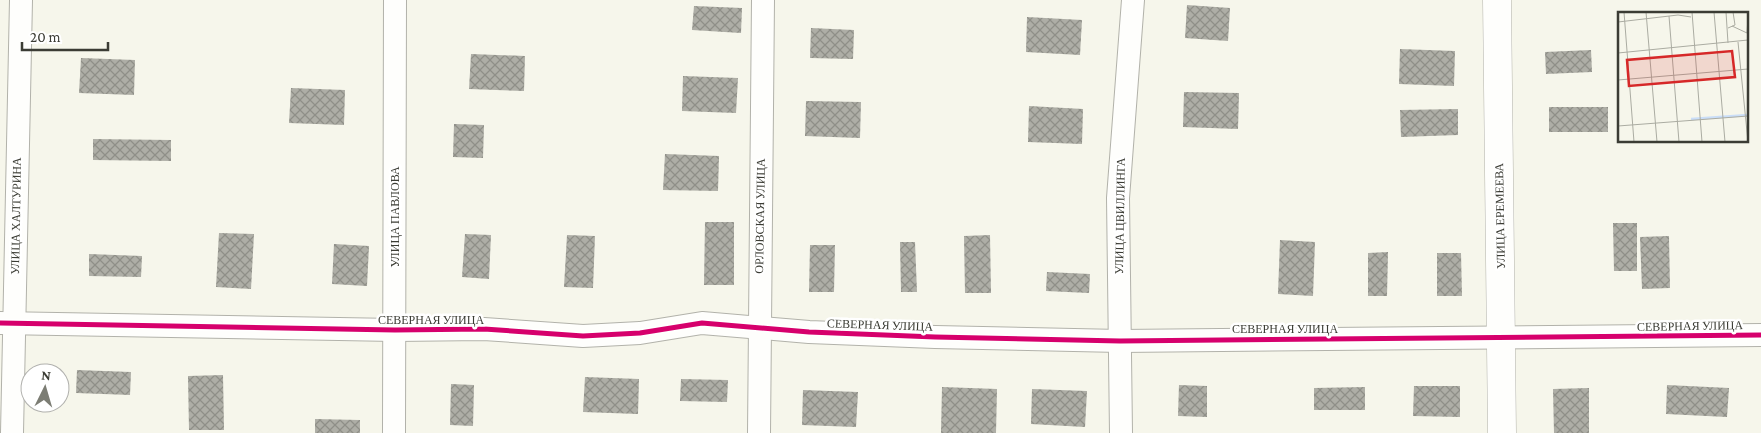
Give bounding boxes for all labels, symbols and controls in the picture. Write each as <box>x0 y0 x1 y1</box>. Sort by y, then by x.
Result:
inset map <box>1618 12 1748 142</box>
scale bar <box>22 20 109 52</box>
text: 20 m <box>30 29 61 45</box>
street label: УЛИЦА ХАЛТУРИНА <box>8 157 24 275</box>
street label: УЛИЦА ЦВИЛЛИНГА <box>1112 157 1128 275</box>
street label: ОРЛОВСКАЯ УЛИЦА <box>752 158 768 274</box>
street label: УЛИЦА ЕРЕМЕЕВА <box>1492 162 1508 269</box>
street label: УЛИЦА ПАВЛОВА <box>388 166 402 268</box>
street label: СЕВЕРНАЯ УЛИЦА <box>378 313 484 327</box>
street label: СЕВЕРНАЯ УЛИЦА <box>827 316 934 334</box>
street label: СЕВЕРНАЯ УЛИЦА <box>1637 318 1744 334</box>
street label: СЕВЕРНАЯ УЛИЦА <box>1232 322 1338 336</box>
north arrow <box>20 363 70 413</box>
text: N <box>41 367 52 383</box>

